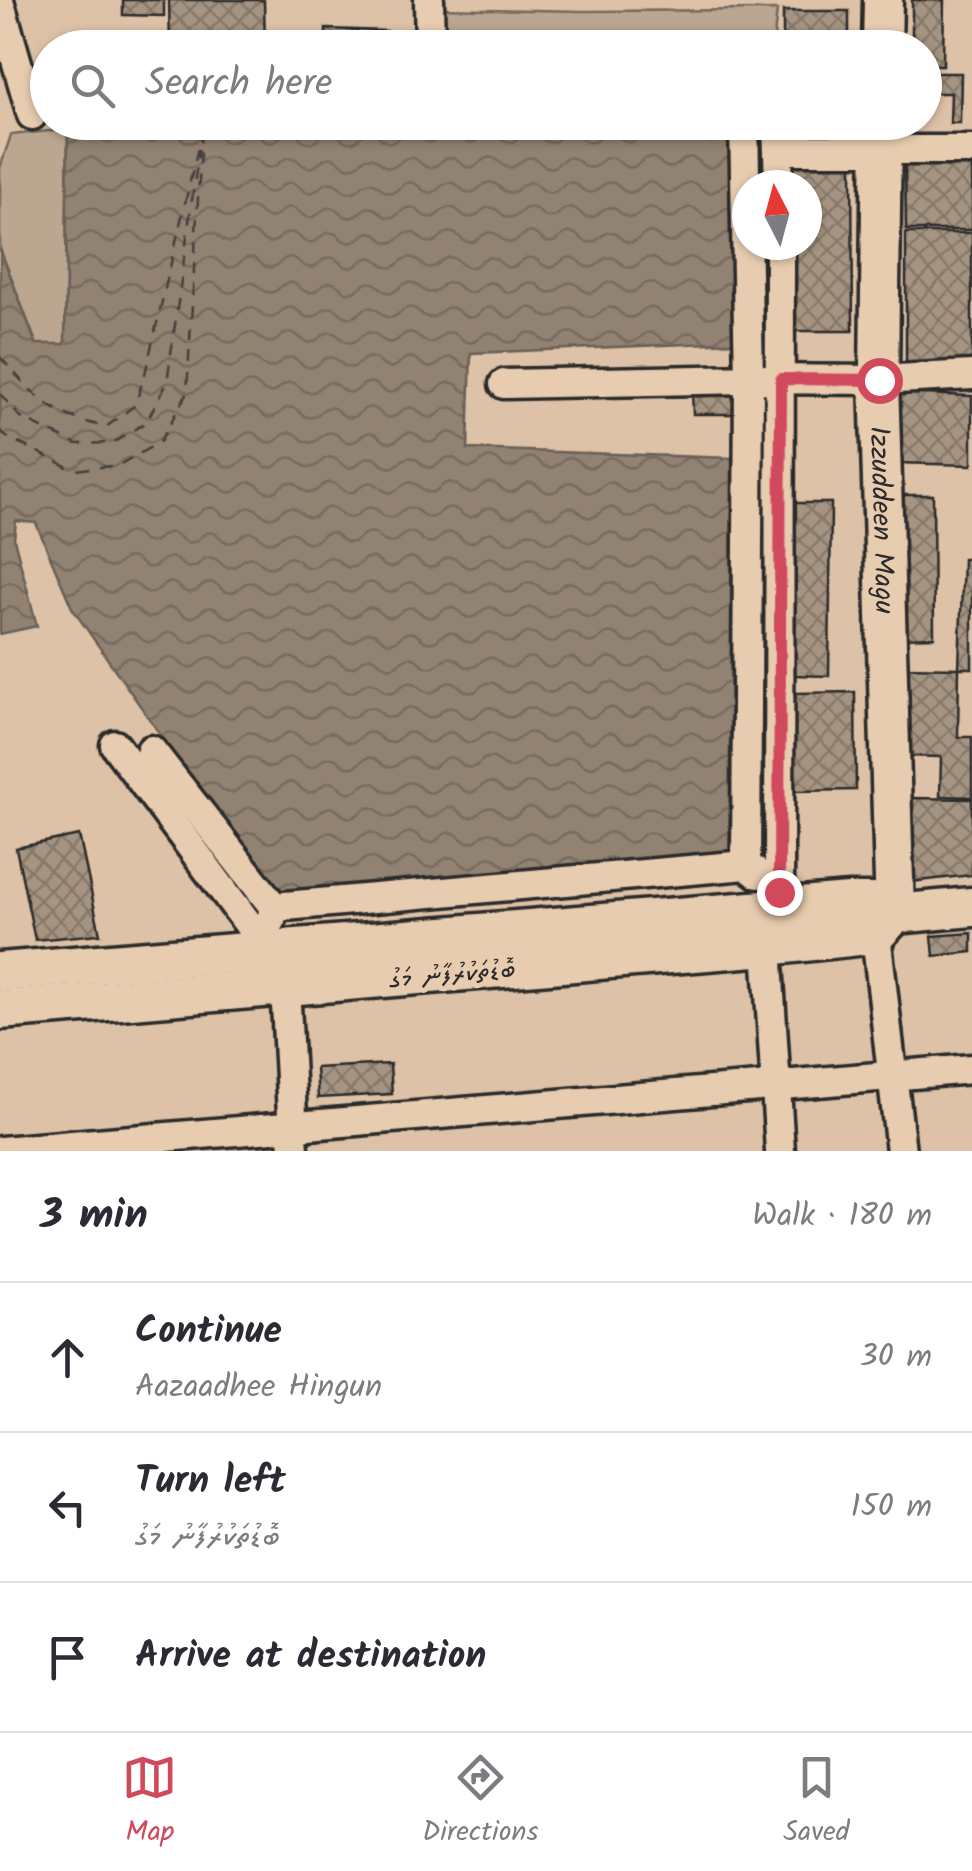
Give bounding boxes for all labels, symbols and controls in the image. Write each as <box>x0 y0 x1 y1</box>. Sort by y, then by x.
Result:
search box <box>30 30 942 140</box>
text: Search here <box>145 55 332 115</box>
icon: search <box>65 58 120 113</box>
north arrow <box>732 170 822 260</box>
route start <box>857 358 903 404</box>
street label: Izzuddeen Magu <box>855 425 906 615</box>
route end <box>757 870 803 916</box>
street label: ބޮޑުތަކުރުފާނު މަގު <box>386 948 517 1004</box>
text: 3 min <box>40 1183 148 1250</box>
text: Walk · 180 m <box>752 1191 932 1242</box>
text: Continue <box>135 1302 282 1362</box>
icon: ahead <box>40 1330 95 1385</box>
text: 30 m <box>859 1332 932 1383</box>
text: Aazaadhee Hingun <box>135 1362 382 1413</box>
text: Turn left <box>135 1452 286 1512</box>
icon: left <box>40 1480 95 1535</box>
text: 150 m <box>850 1482 932 1533</box>
text: ބޮޑުތަކުރުފާނު މަގު <box>135 1512 280 1563</box>
text: Arrive at destination <box>135 1627 486 1687</box>
icon: arrive <box>40 1630 95 1685</box>
tab: Map <box>122 1750 177 1855</box>
tab: Directions <box>422 1750 538 1855</box>
tab: Saved <box>783 1750 850 1855</box>

